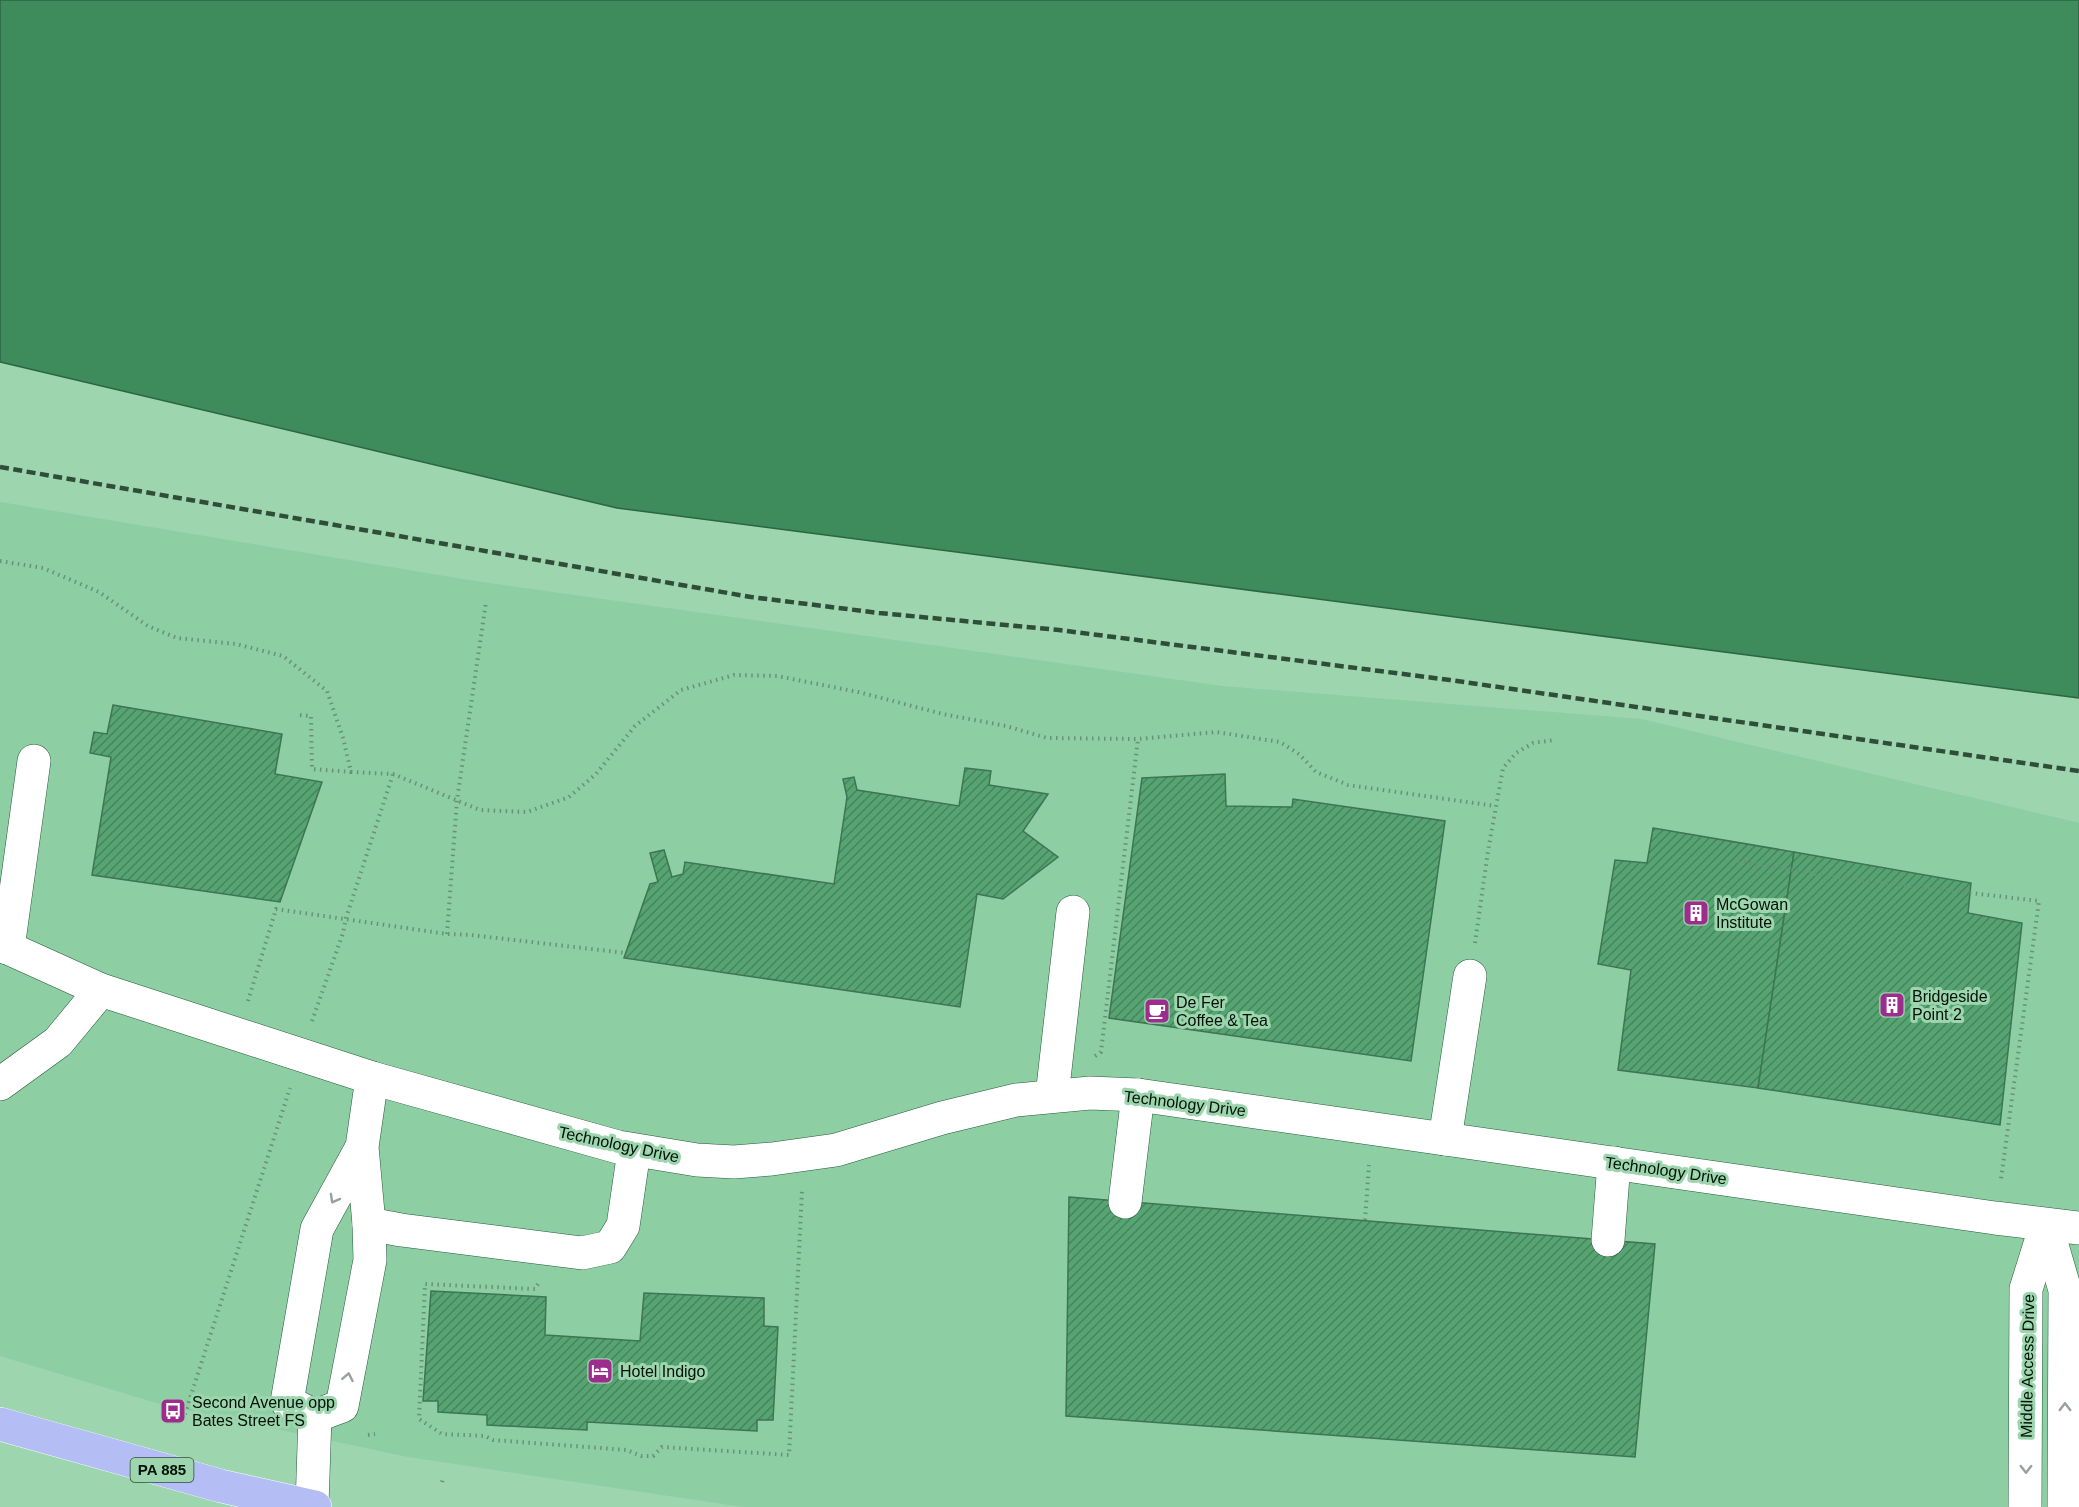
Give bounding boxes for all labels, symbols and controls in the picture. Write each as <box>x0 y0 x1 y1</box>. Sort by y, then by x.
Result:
place label: McGowan Institute <box>1716 896 1788 931</box>
building icon: McGowan Institute <box>1681 898 1711 928</box>
place label: Bridgeside Point 2 <box>1912 988 1988 1023</box>
building icon: Bridgeside Point 2 <box>1877 990 1907 1020</box>
place label: De Fer Coffee & Tea <box>1176 994 1268 1029</box>
cafe icon: De Fer Coffee & Tea <box>1142 996 1172 1026</box>
street label: Technology Drive <box>1123 1088 1247 1119</box>
street label: Technology Drive <box>557 1123 681 1166</box>
street label: Technology Drive <box>1604 1154 1728 1187</box>
one-way arrow <box>330 1192 341 1203</box>
street label: Middle Access Drive <box>2018 1294 2037 1438</box>
hotel icon: Hotel Indigo <box>585 1356 615 1386</box>
place label: Hotel Indigo <box>620 1363 705 1380</box>
one-way arrow <box>341 1372 354 1382</box>
place label: Second Avenue opp Bates Street FS <box>192 1394 335 1429</box>
bus stop icon: Second Avenue opp Bates Street FS <box>158 1396 188 1426</box>
one-way arrow <box>2059 1402 2071 1411</box>
road number: PA 885 <box>130 1458 194 1482</box>
one-way arrow <box>2020 1465 2032 1474</box>

